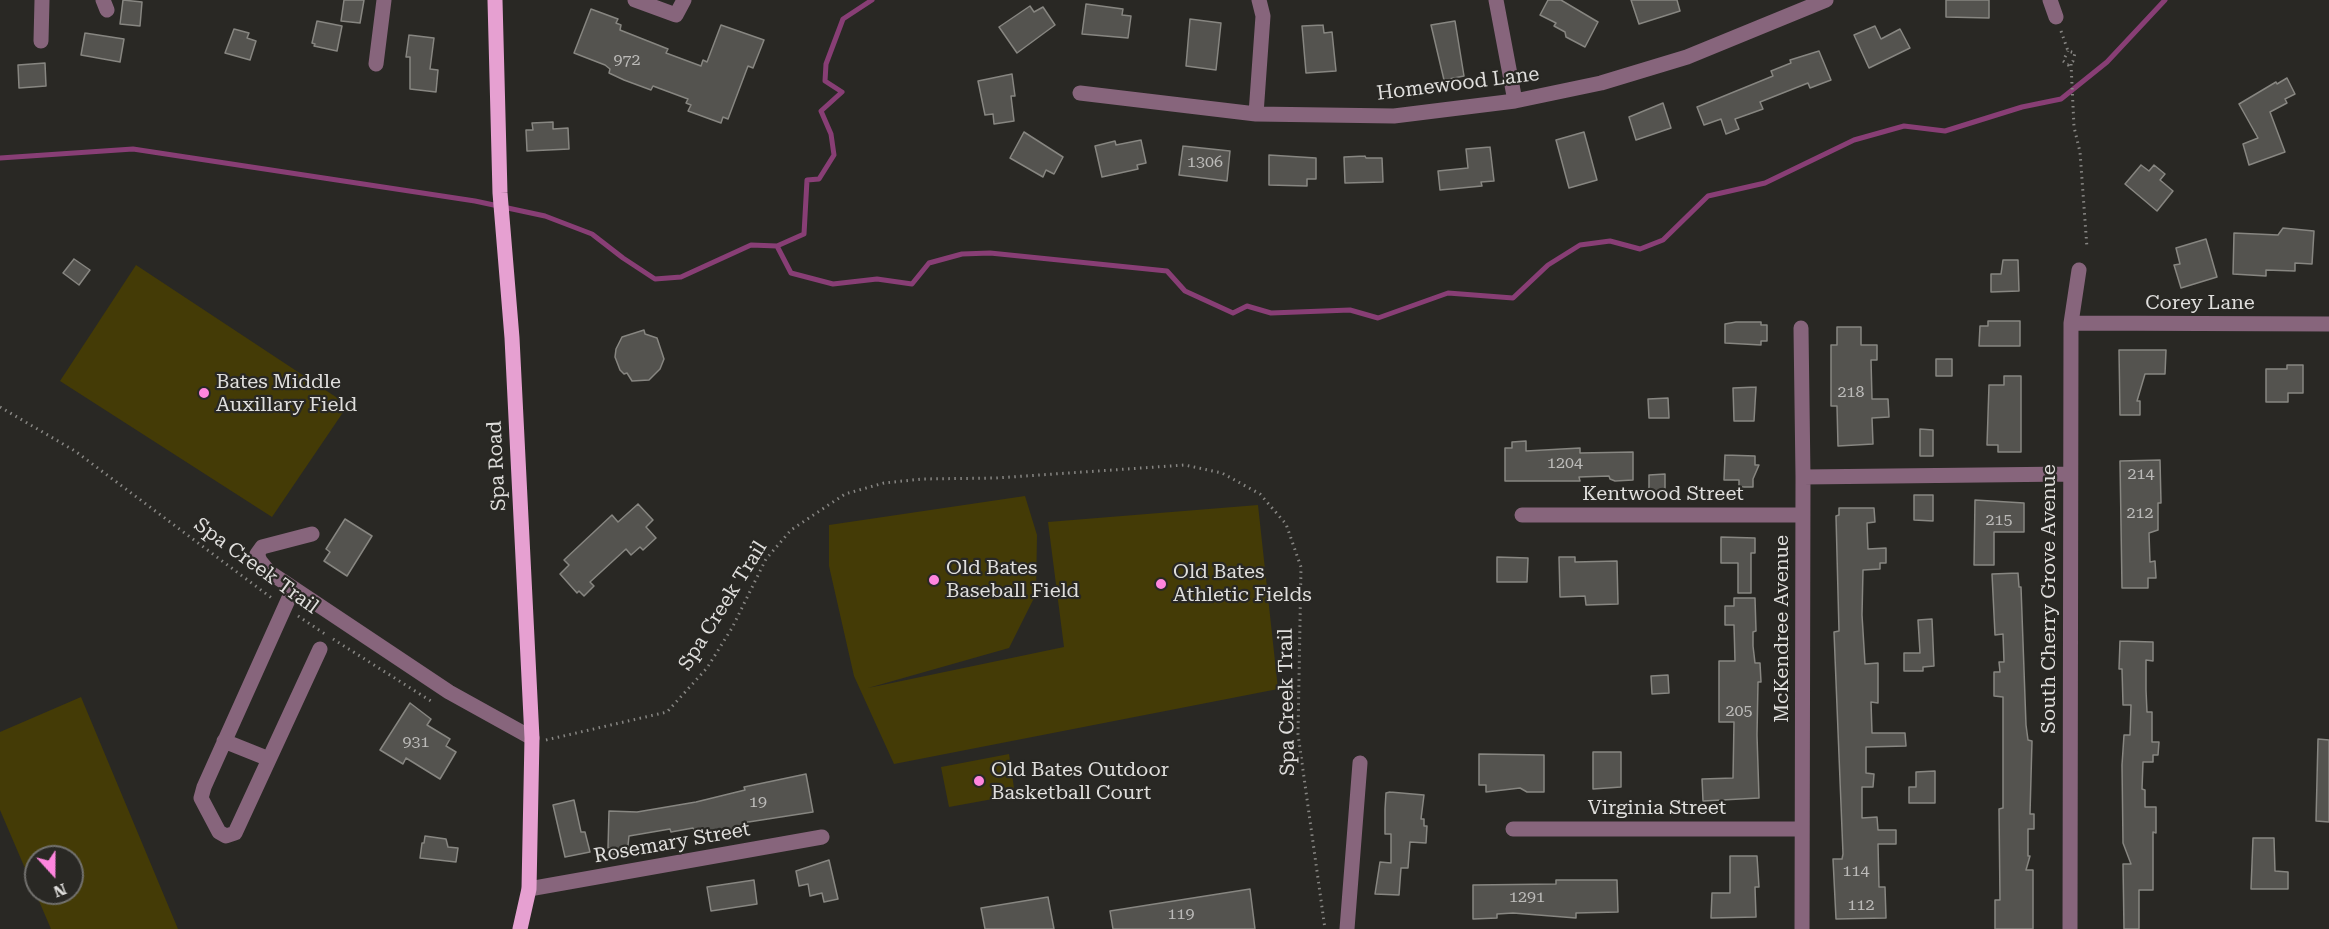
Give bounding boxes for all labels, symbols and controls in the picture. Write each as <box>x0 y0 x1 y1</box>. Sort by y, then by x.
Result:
house number: 972 <box>614 50 640 70</box>
street label: Homewood Lane <box>1375 62 1541 106</box>
house number: 1306 <box>1187 152 1223 172</box>
street label: Corey Lane <box>2145 291 2255 315</box>
place label: Bates Middle Auxillary Field <box>216 370 357 417</box>
house number: 218 <box>1838 382 1864 402</box>
marker: Bates Middle Auxillary Field <box>197 386 211 400</box>
street label: Spa Road <box>483 420 511 512</box>
house number: 1204 <box>1547 453 1583 473</box>
street label: South Cherry Grove Avenue <box>2037 464 2061 734</box>
house number: 214 <box>2128 464 2154 484</box>
street label: Kentwood Street <box>1582 482 1744 506</box>
house number: 212 <box>2127 503 2153 523</box>
house number: 215 <box>1986 510 2012 530</box>
street label: Spa Creek Trail <box>189 513 323 619</box>
street label: McKendree Avenue <box>1770 535 1794 723</box>
street label: Spa Creek Trail <box>674 537 772 675</box>
place label: Old Bates Baseball Field <box>946 556 1079 603</box>
place label: Old Bates Athletic Fields <box>1173 560 1312 607</box>
marker: Old Bates Baseball Field <box>927 573 941 587</box>
marker: Old Bates Athletic Fields <box>1154 577 1168 591</box>
street label: Spa Creek Trail <box>1274 628 1300 776</box>
house number: 205 <box>1726 701 1752 721</box>
house number: 931 <box>403 732 429 752</box>
place label: Old Bates Outdoor Basketball Court <box>991 758 1169 805</box>
marker: Old Bates Outdoor Basketball Court <box>972 774 986 788</box>
house number: 19 <box>749 792 767 812</box>
street label: Virginia Street <box>1588 796 1726 820</box>
street label: Rosemary Street <box>592 817 752 869</box>
north arrow <box>24 845 84 905</box>
house number: 114 <box>1843 861 1869 881</box>
text: N <box>51 879 69 901</box>
house number: 1291 <box>1509 887 1545 907</box>
house number: 112 <box>1848 895 1874 915</box>
house number: 119 <box>1168 904 1194 924</box>

